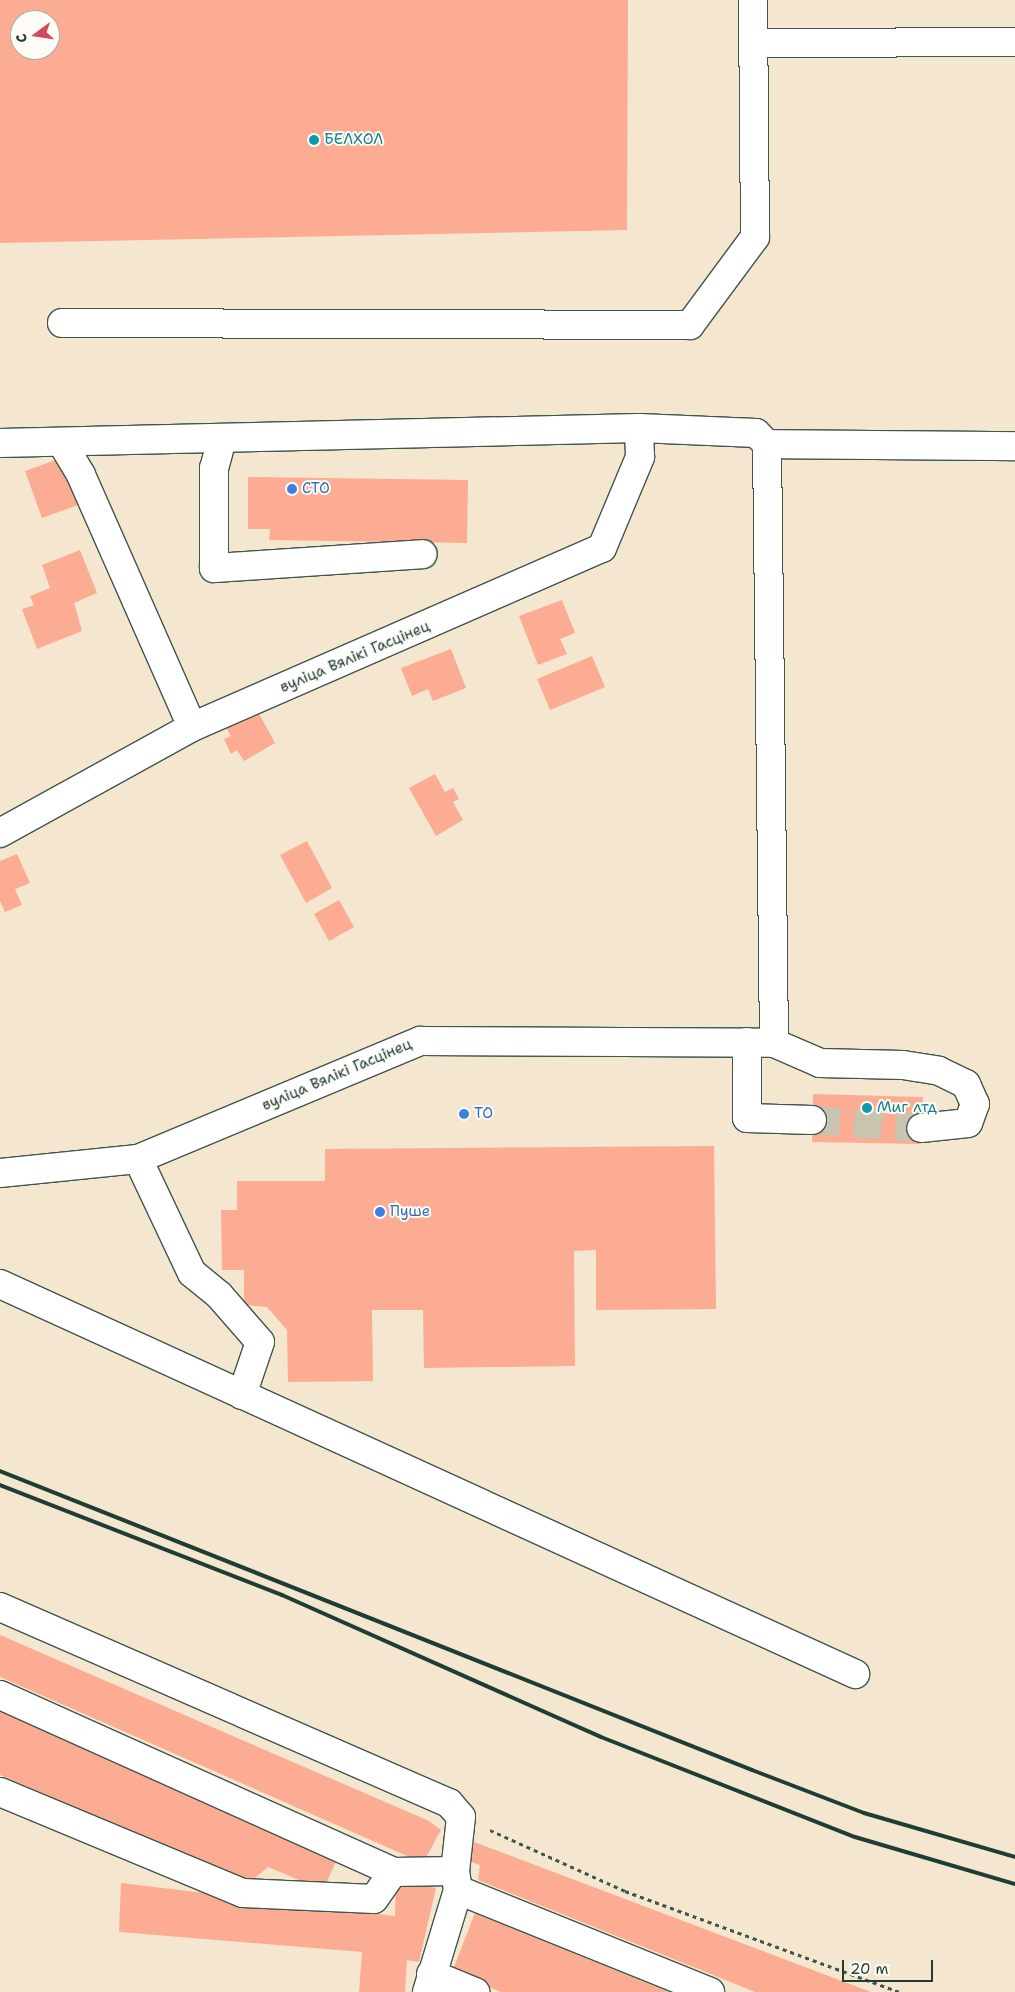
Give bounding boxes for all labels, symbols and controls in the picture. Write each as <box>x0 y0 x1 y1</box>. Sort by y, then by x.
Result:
north arrow <box>10 10 60 60</box>
text: С <box>12 32 31 45</box>
place label: БЕЛХОЛ <box>324 131 383 149</box>
marker: БЕЛХОЛ <box>308 134 320 146</box>
place label: СТО <box>302 480 330 498</box>
marker: СТО <box>286 483 298 495</box>
street label: вуліца Вялікі Гасцінец <box>277 617 433 697</box>
street label: вуліца Вялікі Гасцінец <box>259 1035 415 1115</box>
place label: Миг лтд <box>877 1099 937 1117</box>
marker: Миг лтд <box>861 1102 873 1114</box>
place label: ТО <box>474 1105 493 1123</box>
marker: ТО <box>458 1108 470 1120</box>
place label: Пуше <box>390 1203 430 1221</box>
marker: Пуше <box>374 1206 386 1218</box>
scale bar <box>845 1950 936 1982</box>
text: 20 m <box>850 1959 889 1979</box>

